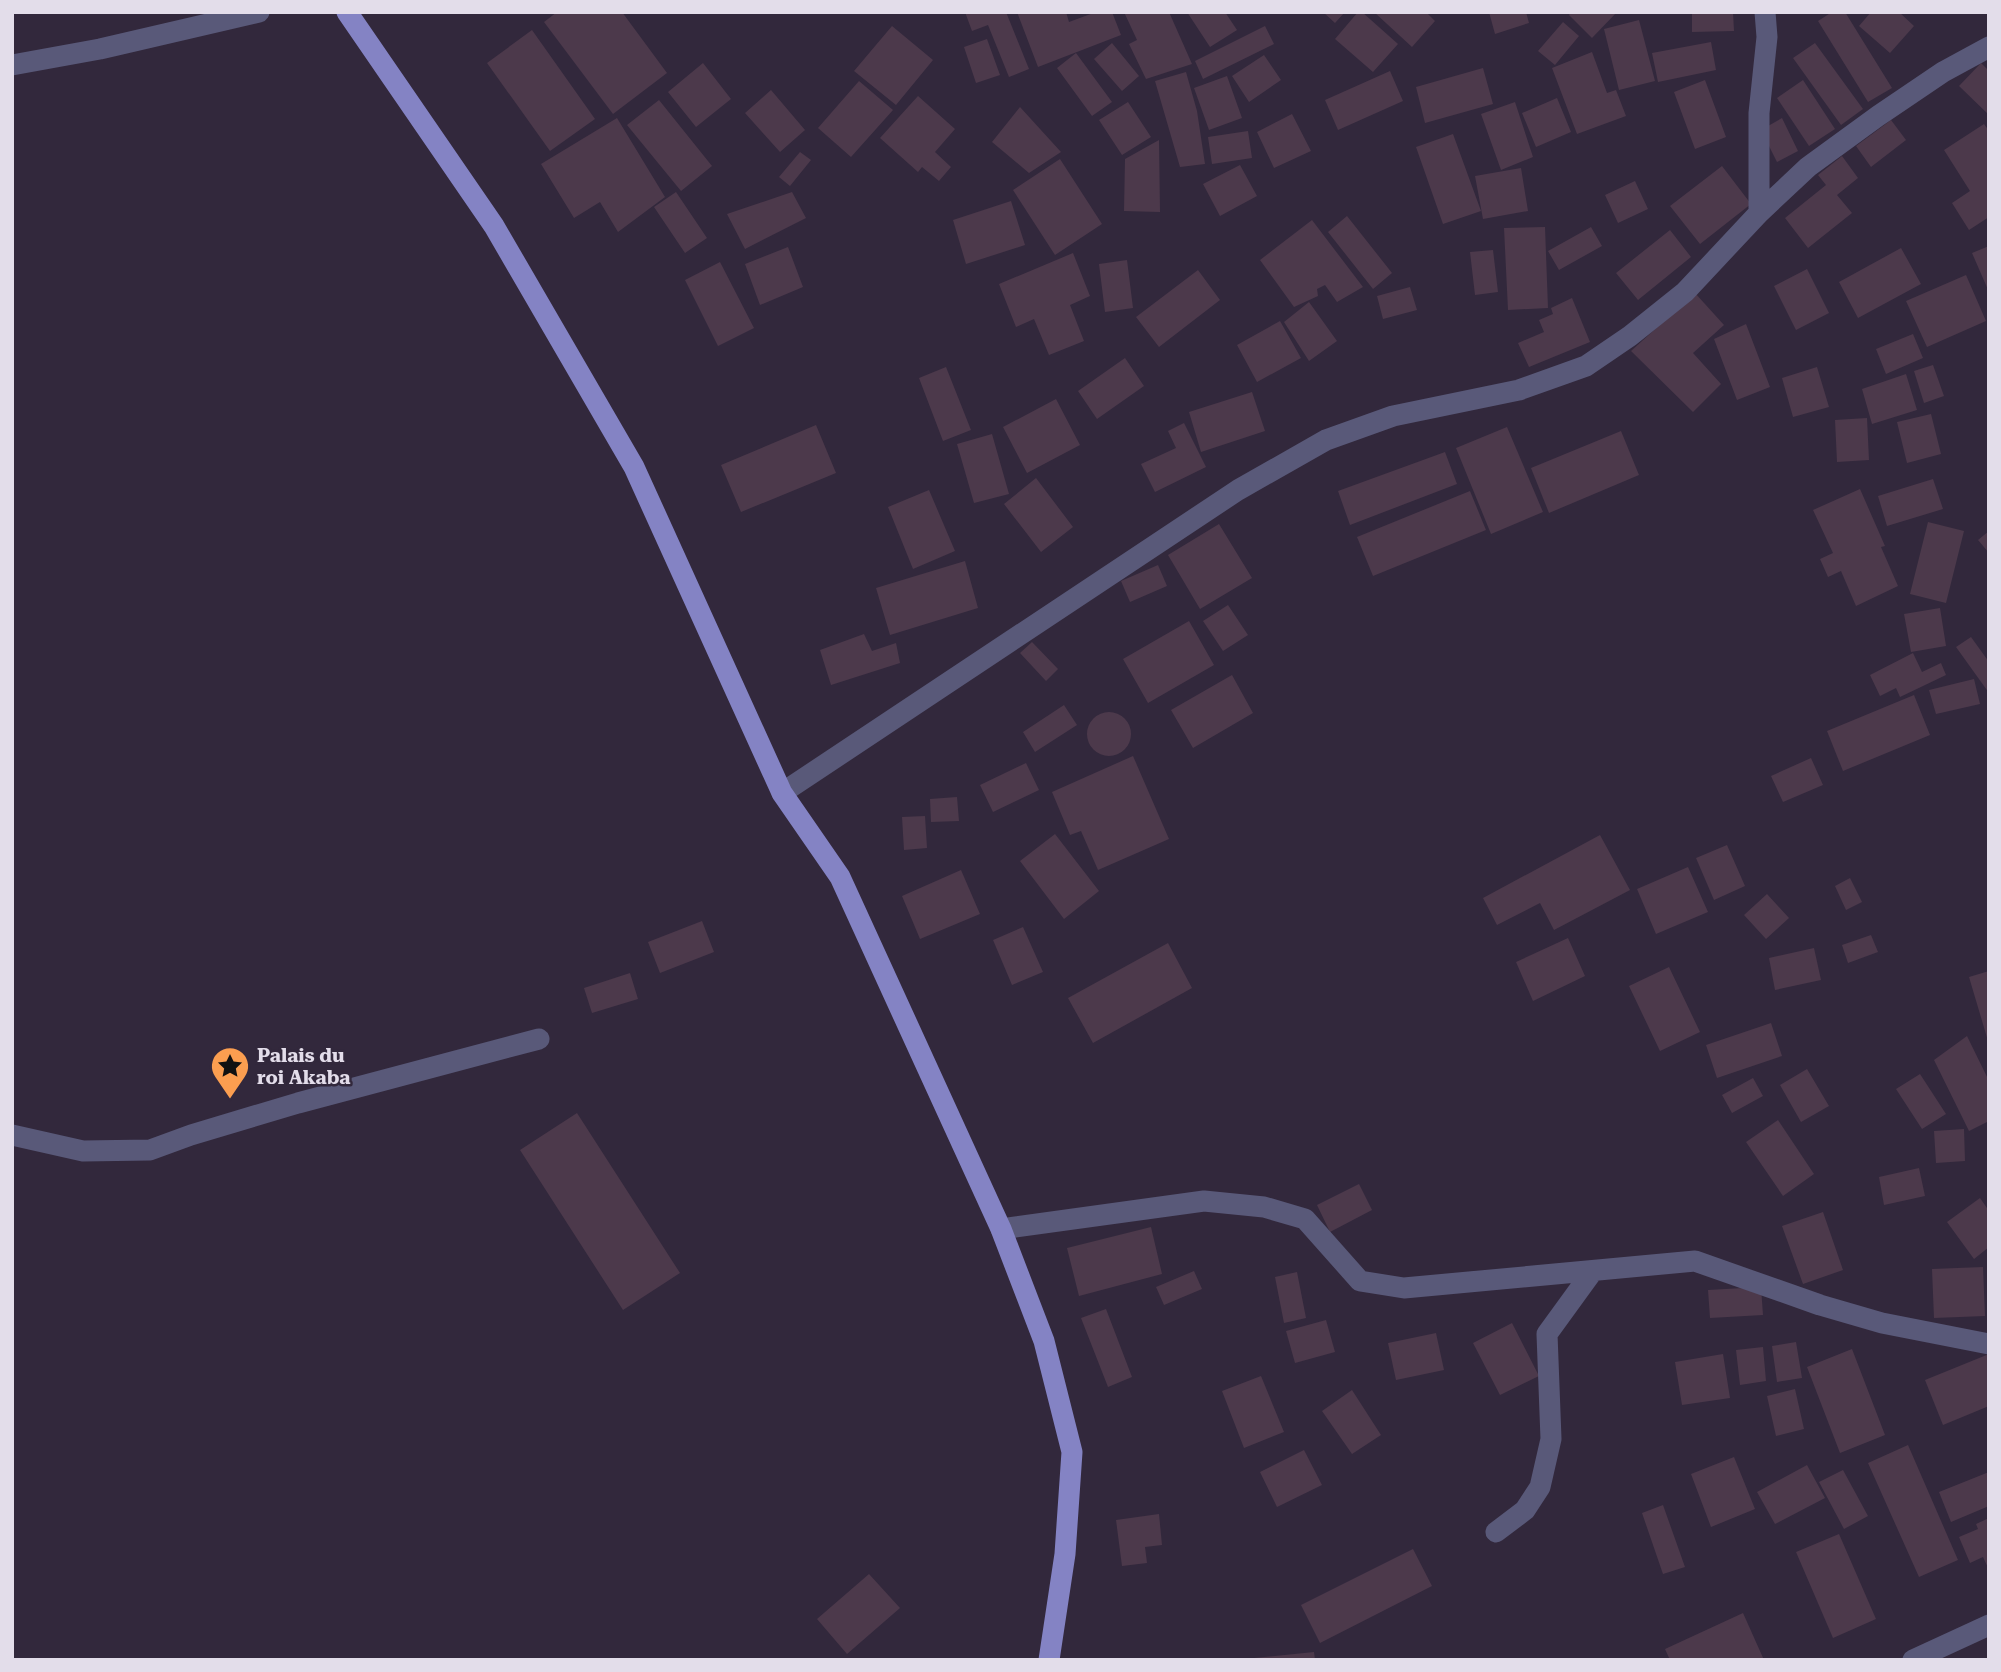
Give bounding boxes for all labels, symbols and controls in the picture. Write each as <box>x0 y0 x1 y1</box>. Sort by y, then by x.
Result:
place label: Palais du roi Akaba <box>257 1044 351 1089</box>
place icon: Palais du roi Akaba <box>209 1045 251 1100</box>

